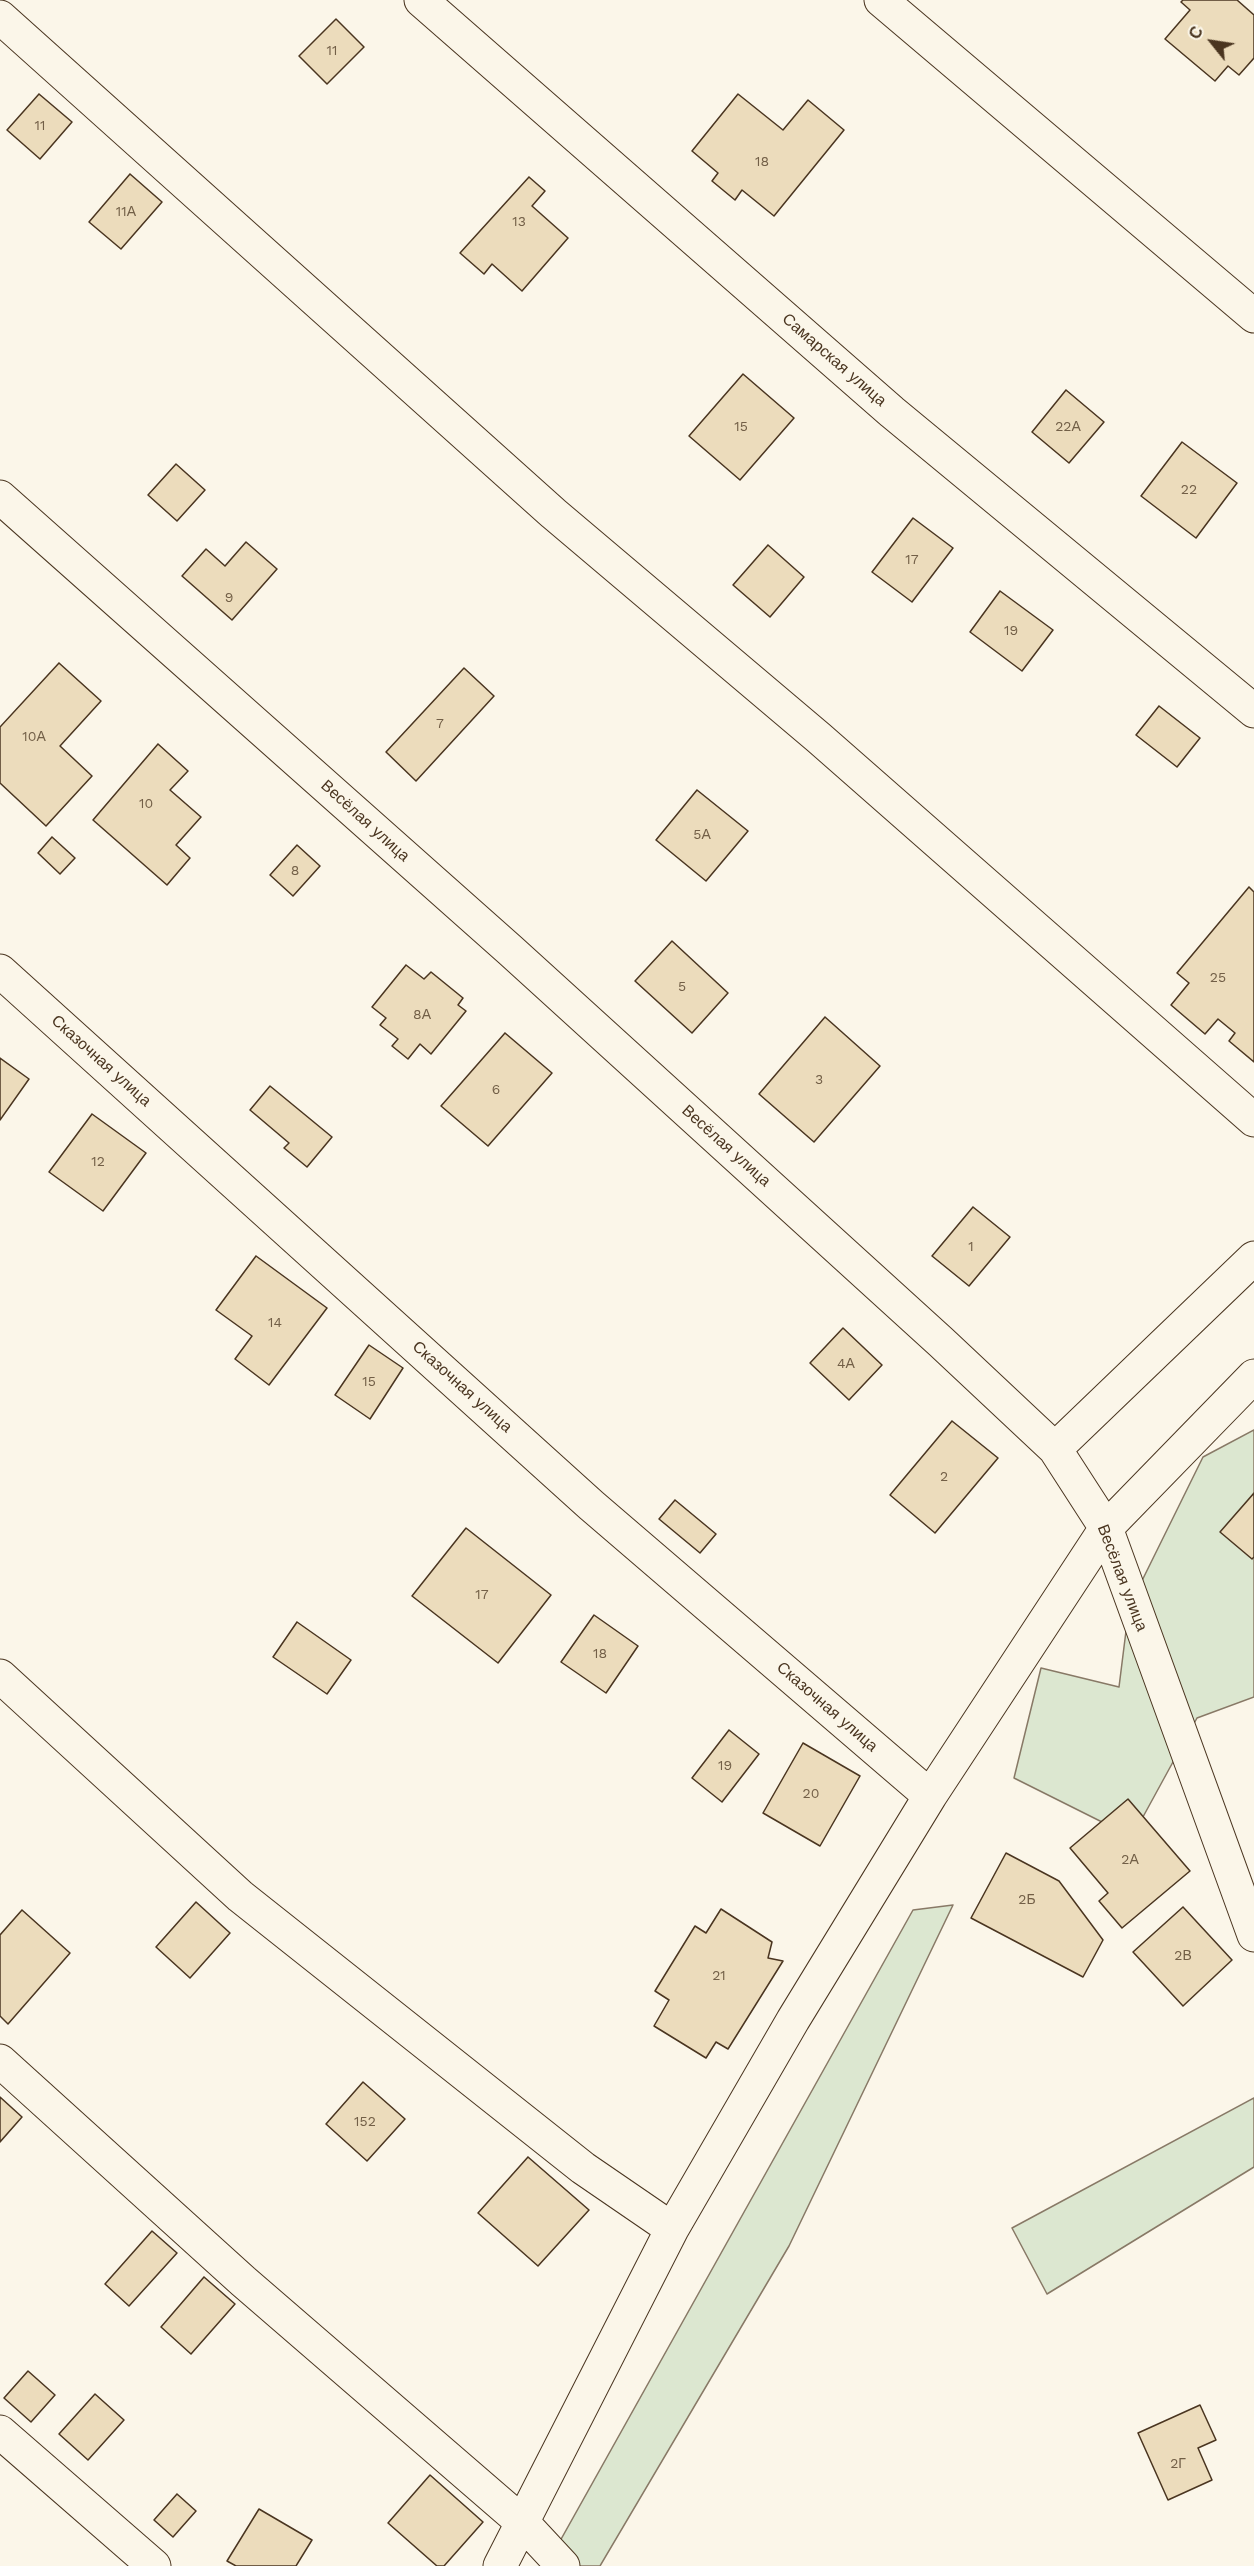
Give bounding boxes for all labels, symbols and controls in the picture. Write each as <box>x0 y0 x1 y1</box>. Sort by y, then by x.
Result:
north arrow <box>1182 12 1242 72</box>
text: С <box>1185 23 1207 43</box>
house number: 11 <box>327 43 337 59</box>
house number: 11 <box>35 118 45 134</box>
house number: 18 <box>755 154 769 170</box>
house number: 11А <box>116 204 136 220</box>
house number: 13 <box>512 214 526 230</box>
street label: Самарская улица <box>778 310 890 410</box>
house number: 15 <box>734 419 748 435</box>
house number: 22А <box>1055 419 1081 435</box>
house number: 22 <box>1181 482 1197 498</box>
house number: 17 <box>905 552 919 568</box>
house number: 9 <box>225 590 233 606</box>
house number: 19 <box>1004 623 1018 639</box>
house number: 7 <box>436 716 444 732</box>
house number: 10А <box>22 729 46 745</box>
street label: Весёлая улица <box>317 776 413 866</box>
house number: 10 <box>139 796 153 812</box>
house number: 5А <box>693 827 711 843</box>
house number: 8 <box>291 863 299 879</box>
house number: 25 <box>1210 970 1226 986</box>
house number: 5 <box>678 979 686 995</box>
house number: 8А <box>413 1007 431 1023</box>
street label: Сказочная улица <box>47 1011 155 1111</box>
house number: 3 <box>815 1072 823 1088</box>
house number: 6 <box>492 1082 500 1098</box>
street label: Весёлая улица <box>678 1101 774 1191</box>
house number: 12 <box>91 1154 105 1170</box>
house number: 1 <box>968 1239 974 1255</box>
house number: 14 <box>268 1315 282 1331</box>
street label: Сказочная улица <box>408 1337 516 1437</box>
house number: 4А <box>837 1356 855 1372</box>
house number: 15 <box>362 1374 376 1390</box>
house number: 2 <box>940 1469 948 1485</box>
street label: Весёлая улица <box>1093 1522 1151 1634</box>
house number: 17 <box>475 1587 489 1603</box>
house number: 18 <box>593 1646 607 1662</box>
street label: Сказочная улица <box>773 1658 881 1756</box>
house number: 19 <box>718 1758 732 1774</box>
house number: 20 <box>803 1786 819 1802</box>
house number: 2А <box>1121 1852 1139 1868</box>
house number: 2Б <box>1018 1892 1036 1908</box>
house number: 2В <box>1174 1948 1192 1964</box>
house number: 21 <box>712 1968 726 1984</box>
house number: 152 <box>354 2114 376 2130</box>
house number: 2Г <box>1170 2456 1186 2472</box>

